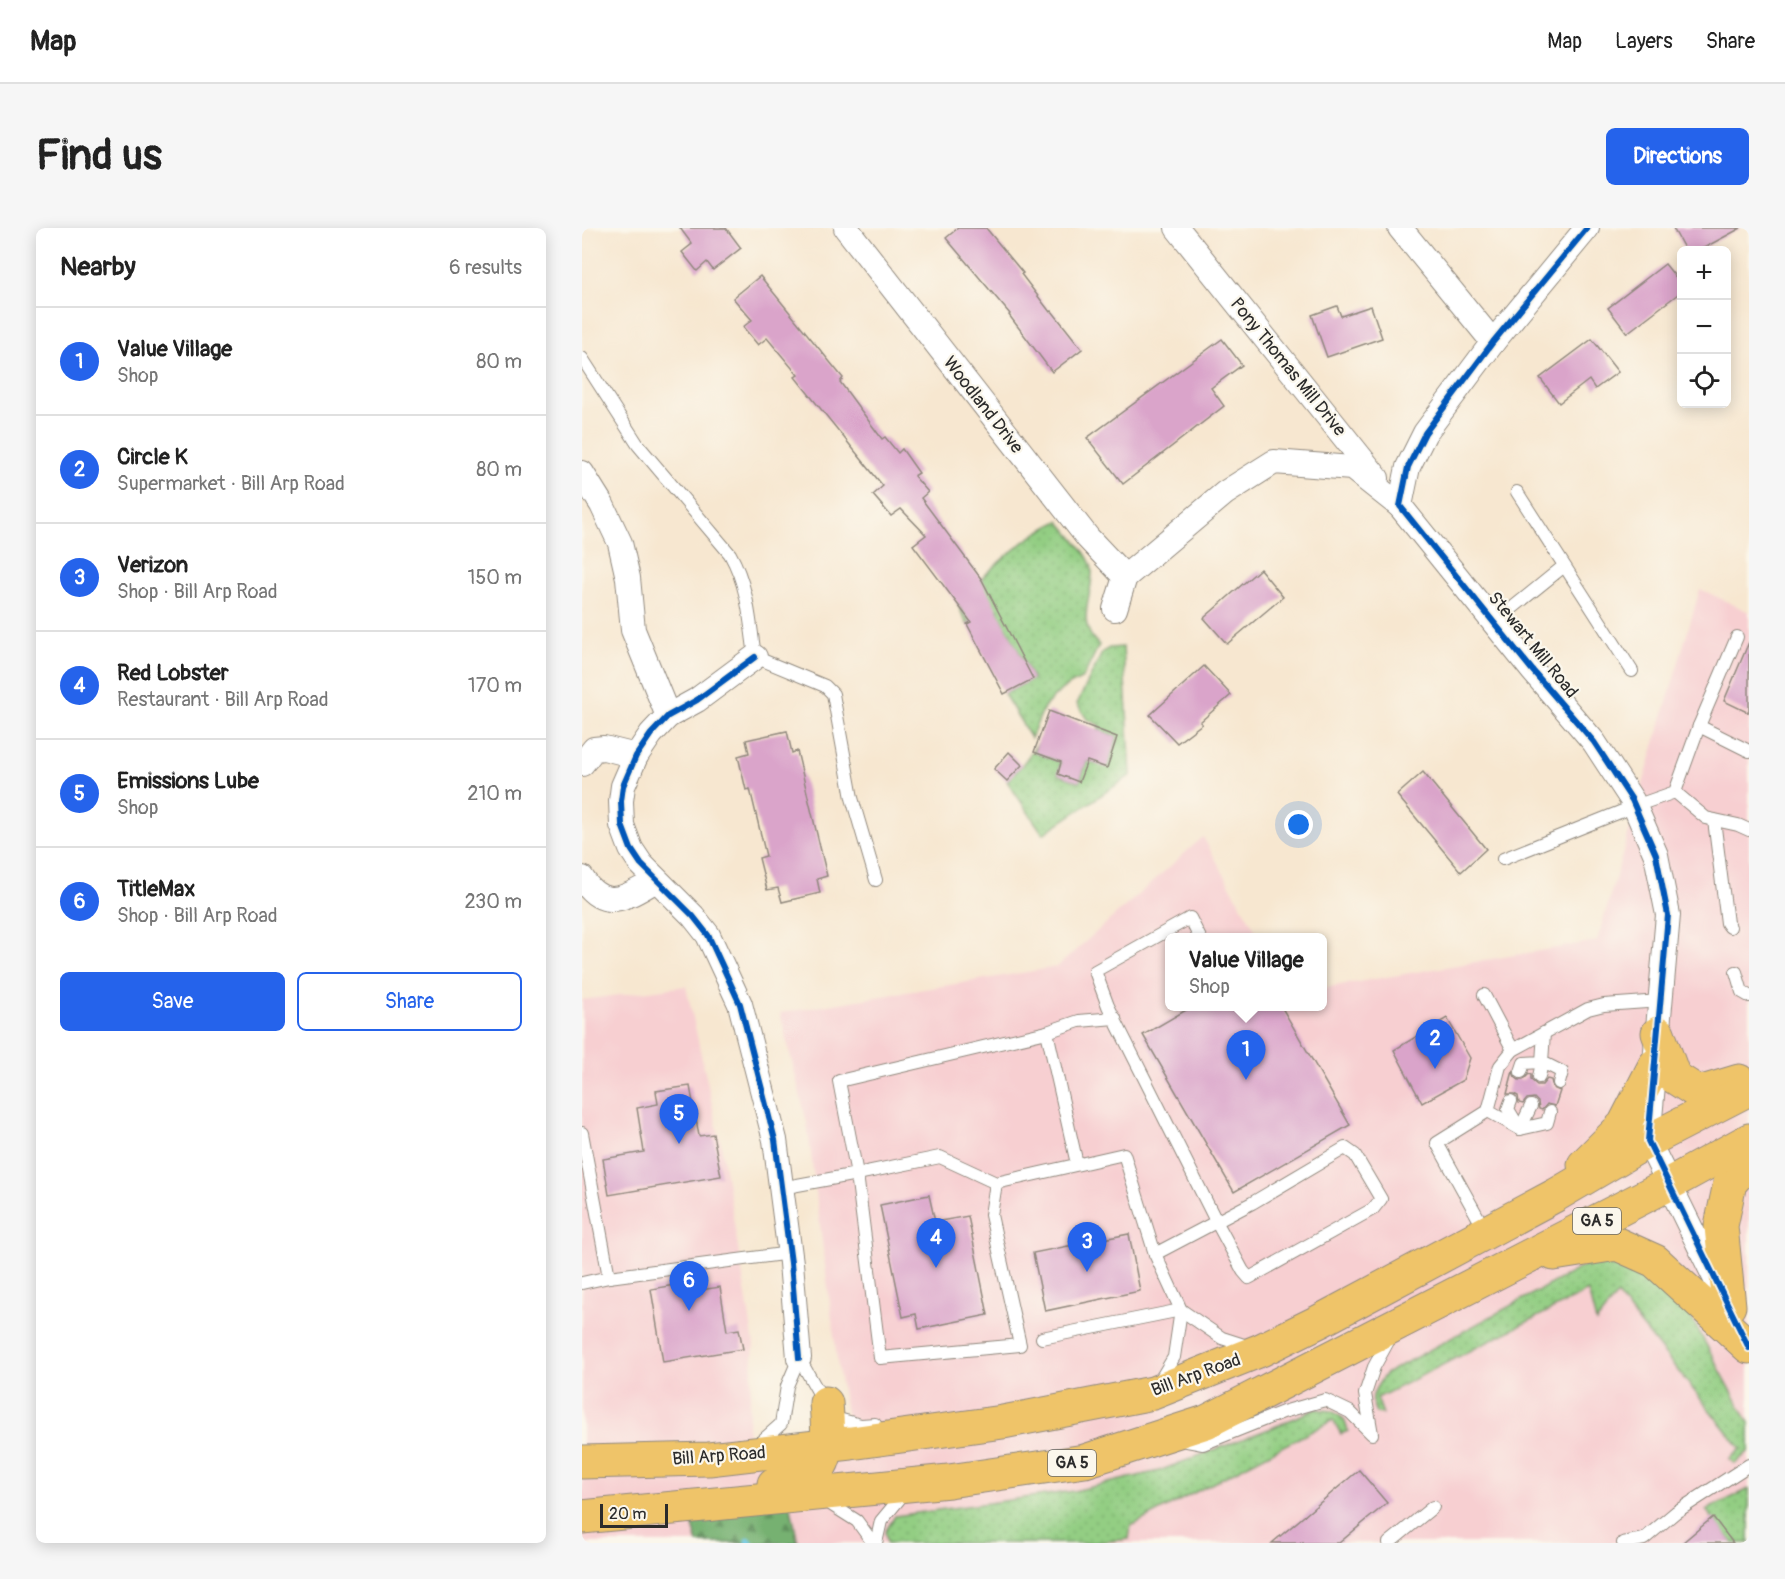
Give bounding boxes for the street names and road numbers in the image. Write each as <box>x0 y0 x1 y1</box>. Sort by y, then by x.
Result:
street label: Pony Thomas Mill Drive <box>1225 293 1351 441</box>
street label: Woodland Drive <box>938 352 1028 458</box>
street label: Stewart Mill Road <box>1483 587 1583 703</box>
road number: GA 5 <box>1573 1208 1621 1234</box>
street label: Bill Arp Road <box>1148 1348 1244 1402</box>
street label: Bill Arp Road <box>671 1441 767 1471</box>
road number: GA 5 <box>1048 1450 1096 1476</box>

